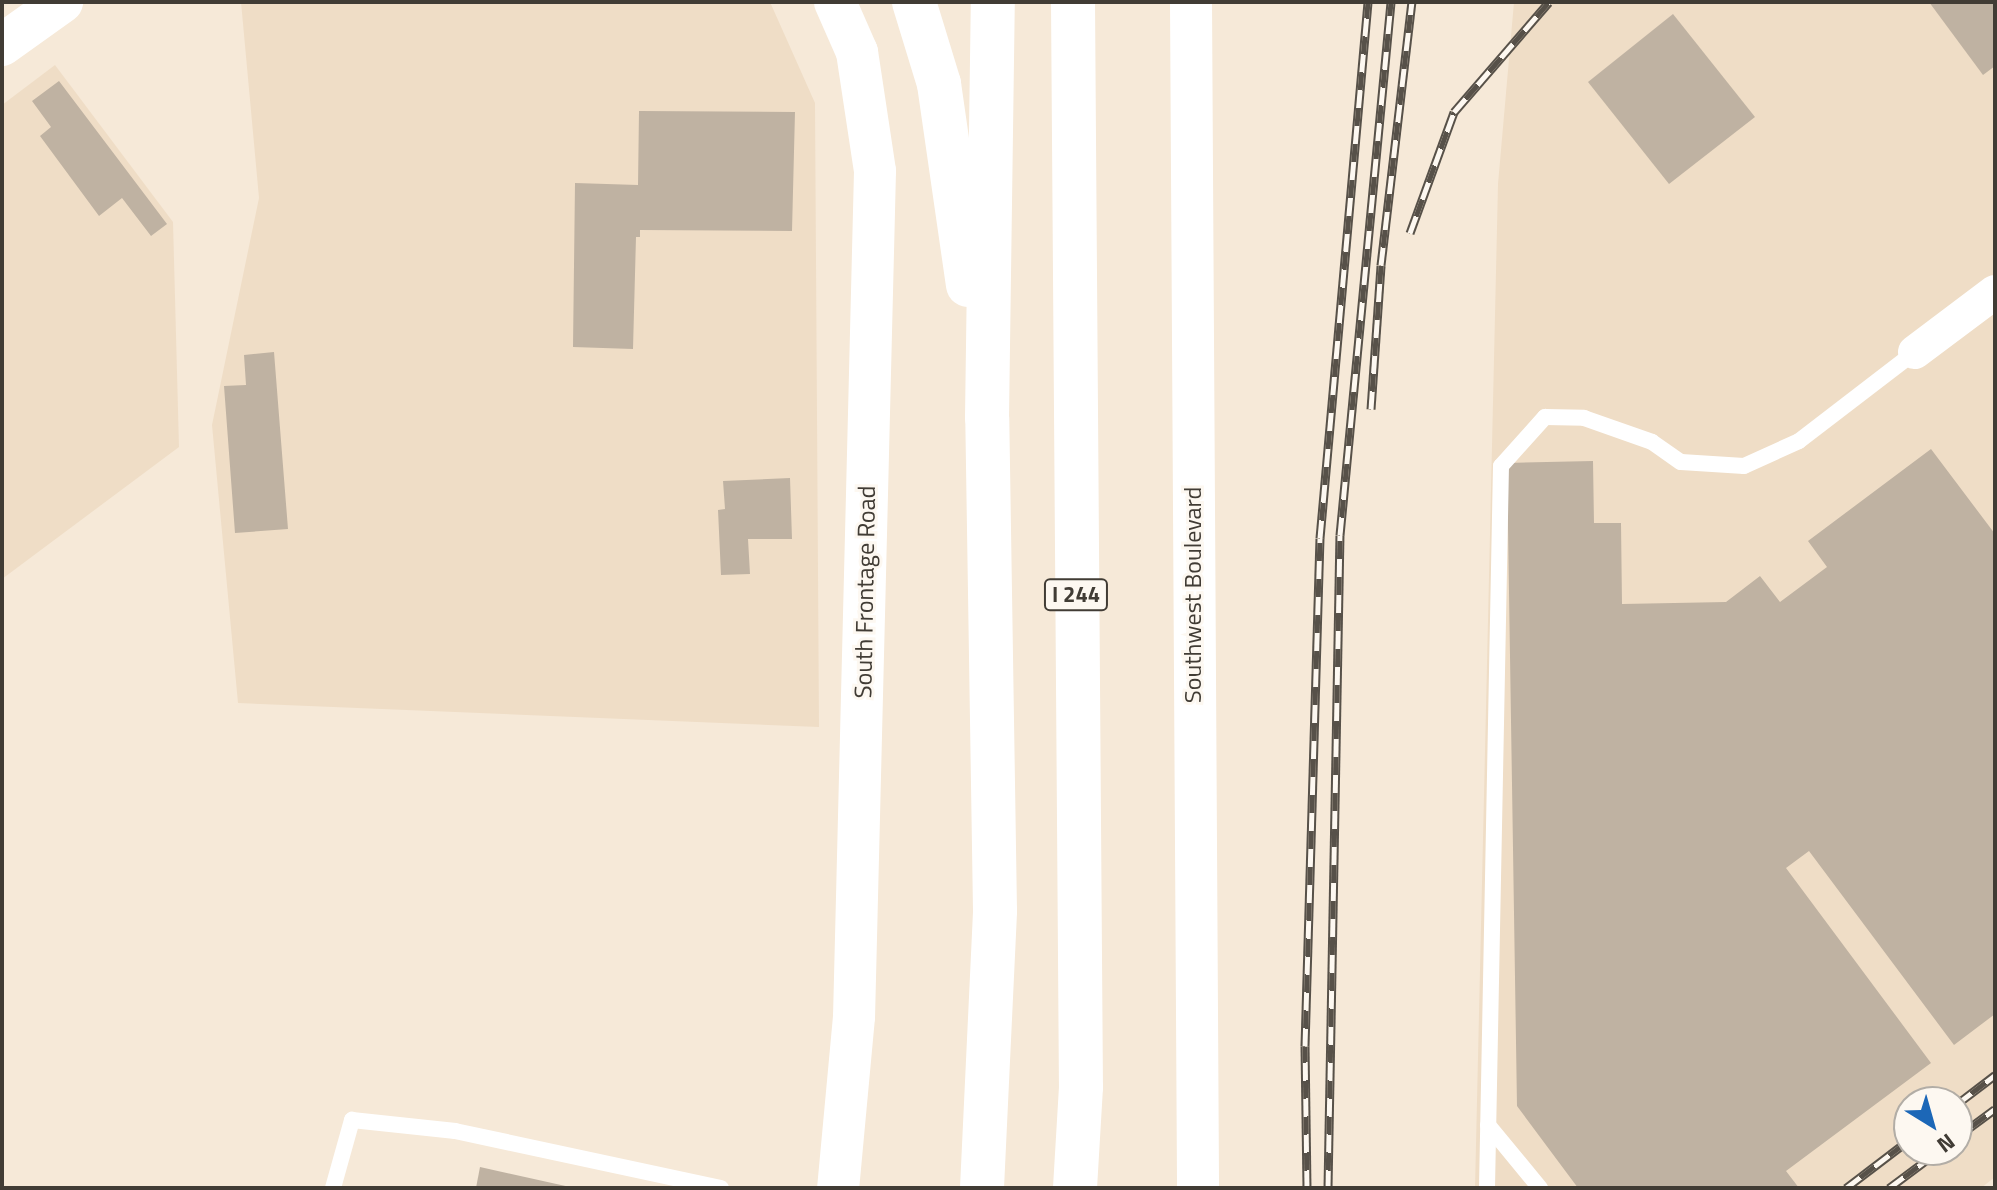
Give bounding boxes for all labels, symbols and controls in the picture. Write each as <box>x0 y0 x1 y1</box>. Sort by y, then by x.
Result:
street label: South Frontage Road <box>849 485 881 699</box>
street label: Southwest Boulevard <box>1179 487 1207 703</box>
road number: I 244 <box>1042 577 1110 613</box>
north arrow <box>1893 1086 1973 1166</box>
text: N <box>1930 1125 1963 1162</box>

